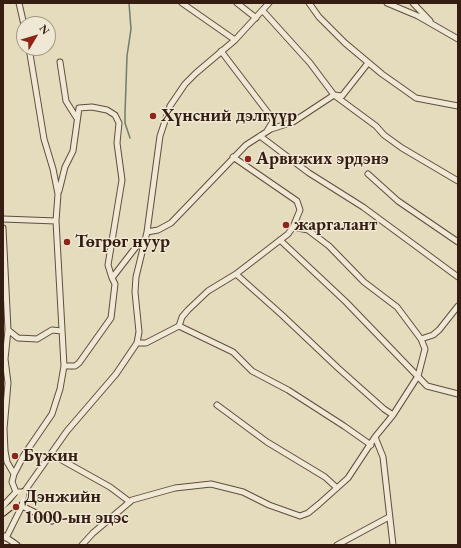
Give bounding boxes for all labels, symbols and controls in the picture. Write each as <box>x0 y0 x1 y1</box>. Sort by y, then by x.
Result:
north arrow <box>16 16 56 56</box>
text: N <box>36 21 53 37</box>
place label: Хүнсний дэлгүүр <box>161 105 297 127</box>
marker: Хүнсний дэлгүүр <box>148 111 158 121</box>
place label: Арвижих эрдэнэ <box>256 148 389 170</box>
marker: Арвижих эрдэнэ <box>243 154 253 164</box>
place label: жаргалант <box>294 214 377 236</box>
marker: жаргалант <box>281 220 291 230</box>
place label: Төгрөг нуур <box>75 231 170 253</box>
marker: Төгрөг нуур <box>62 237 72 247</box>
place label: Бүжин <box>23 445 78 467</box>
marker: Бүжин <box>10 451 20 461</box>
place label: Дэнжийн 1000-ын эцэс <box>24 486 129 528</box>
marker: Дэнжийн 1000-ын эцэс <box>11 502 21 512</box>

